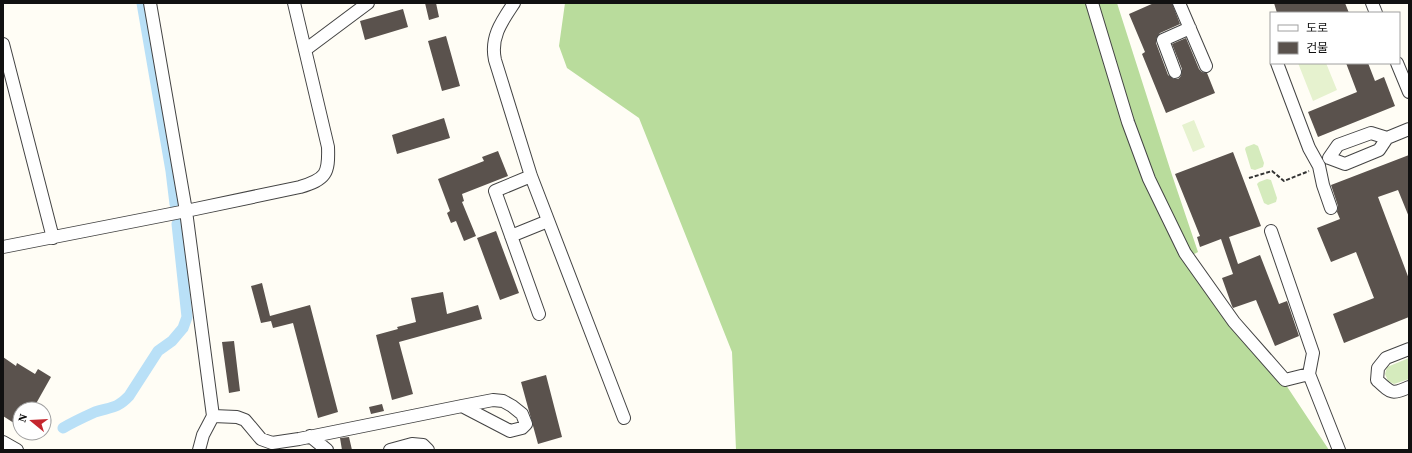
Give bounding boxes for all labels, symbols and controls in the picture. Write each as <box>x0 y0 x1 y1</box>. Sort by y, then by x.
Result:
legend <box>1270 12 1400 64</box>
text: 도로 <box>1306 20 1328 36</box>
text: 건물 <box>1306 40 1328 56</box>
north arrow <box>12 401 52 441</box>
text: N <box>15 412 31 424</box>

